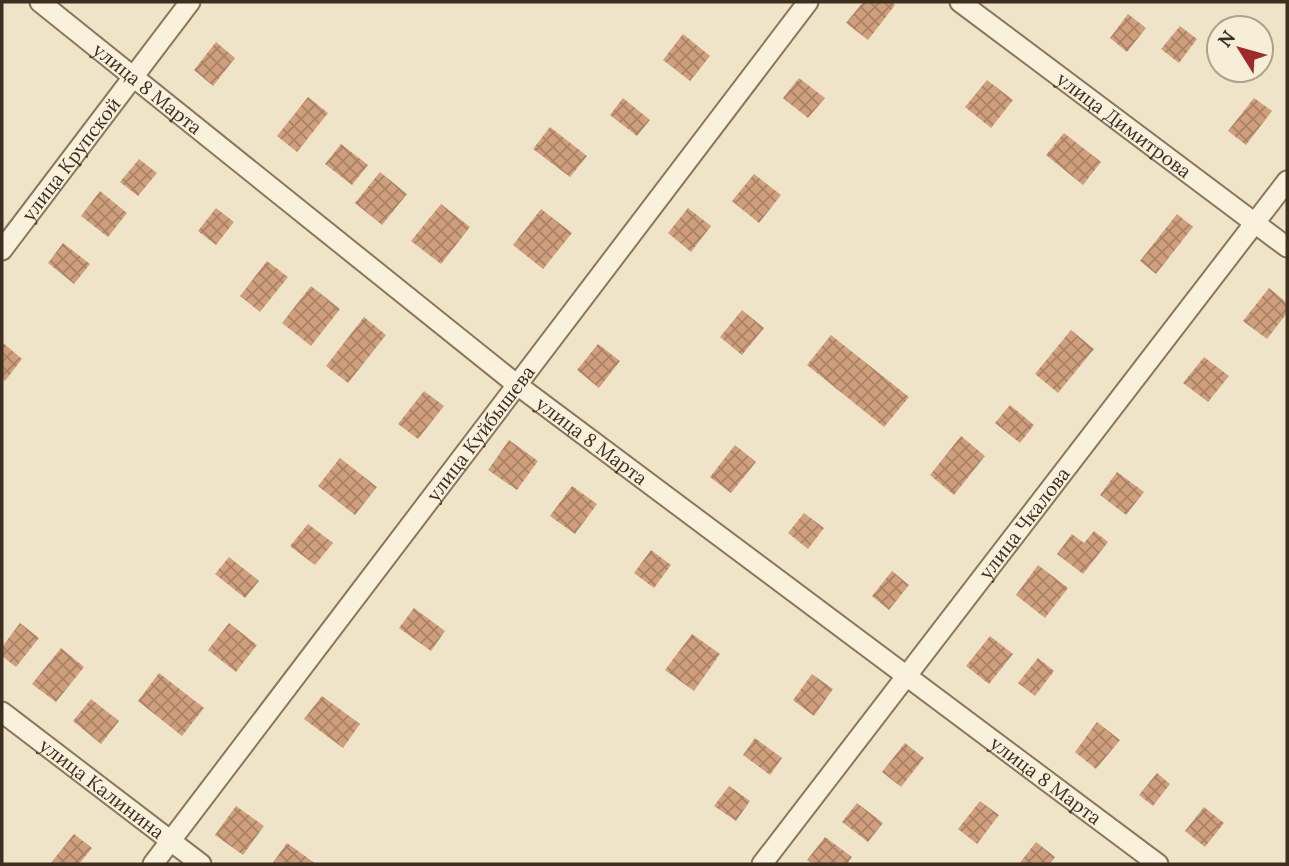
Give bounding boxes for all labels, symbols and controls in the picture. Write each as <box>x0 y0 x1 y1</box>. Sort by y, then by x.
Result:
north arrow <box>1205 14 1275 84</box>
text: N <box>1212 25 1241 52</box>
street label: улица 8 Марта <box>88 37 207 140</box>
street label: улица Димитрова <box>1052 67 1196 183</box>
street label: улица Крупской <box>16 93 125 226</box>
street label: улица Куйбышева <box>421 360 540 506</box>
street label: улица 8 Марта <box>531 391 652 490</box>
street label: улица Чкалова <box>973 462 1075 584</box>
street label: улица 8 Марта <box>985 731 1107 830</box>
street label: улица Калинина <box>35 733 170 844</box>

